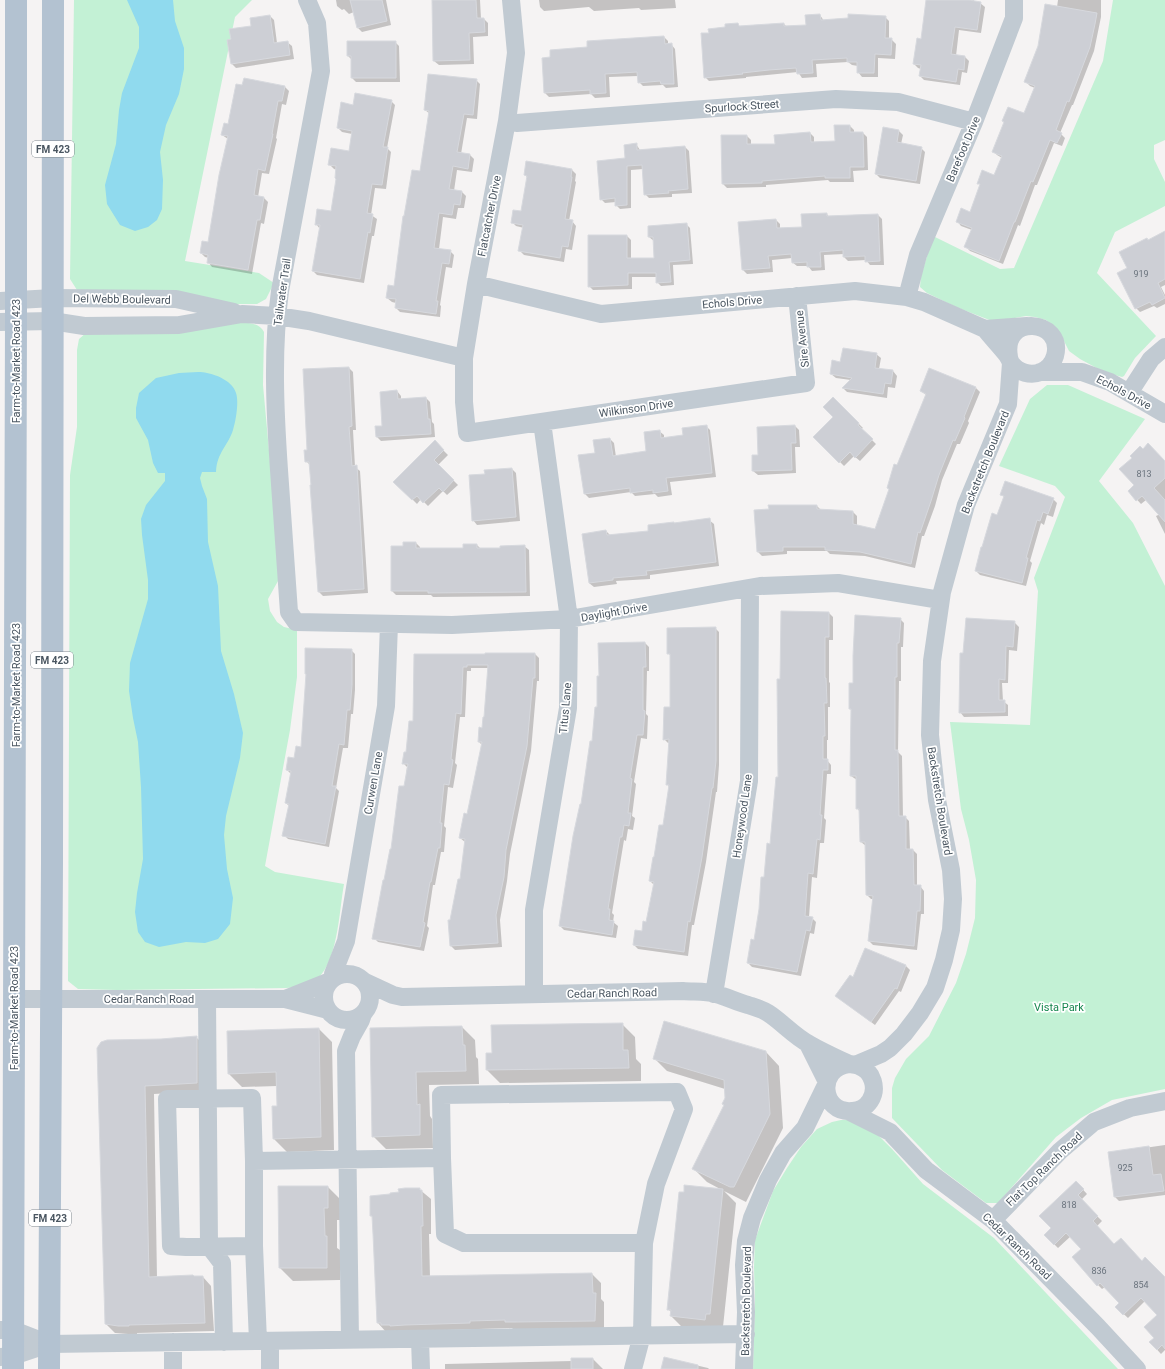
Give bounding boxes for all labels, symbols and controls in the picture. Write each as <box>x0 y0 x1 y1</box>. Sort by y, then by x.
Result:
street label: Spurlock Street <box>704 97 780 116</box>
street label: Barefoot Drive <box>944 114 983 184</box>
road number: FM 423 <box>32 141 74 157</box>
street label: Flatcatcher Drive <box>475 174 504 258</box>
street label: Tailwater Trail <box>271 257 294 327</box>
house number: 919 <box>1133 269 1149 279</box>
street label: Del Webb Boulevard <box>73 292 171 307</box>
street label: Echols Drive <box>702 293 763 312</box>
street label: Farm-to-Market Road 423 <box>10 299 23 423</box>
street label: Sire Avenue <box>793 310 812 368</box>
street label: Echols Drive <box>1094 373 1153 412</box>
street label: Wilkinson Drive <box>598 397 674 420</box>
street label: Backstretch Boulevard <box>959 409 1012 516</box>
house number: 813 <box>1136 469 1152 479</box>
street label: Daylight Drive <box>580 600 648 625</box>
street label: Farm-to-Market Road 423 <box>10 623 23 747</box>
road number: FM 423 <box>31 652 73 668</box>
street label: Titus Lane <box>557 682 574 734</box>
street label: Backstretch Boulevard <box>925 746 955 856</box>
street label: Curwen Lane <box>362 750 385 816</box>
street label: Honeywood Lane <box>730 773 755 859</box>
street label: Farm-to-Market Road 423 <box>8 946 21 1070</box>
street label: Cedar Ranch Road <box>567 986 657 1001</box>
street label: Cedar Ranch Road <box>104 993 194 1006</box>
park label: Vista Park <box>1034 1001 1084 1014</box>
street label: Flat Top Ranch Road <box>1004 1130 1085 1209</box>
house number: 925 <box>1117 1163 1133 1173</box>
house number: 818 <box>1061 1200 1077 1210</box>
road number: FM 423 <box>29 1210 71 1226</box>
street label: Cedar Ranch Road <box>980 1210 1054 1282</box>
street label: Backstretch Boulevard <box>739 1246 754 1356</box>
house number: 836 <box>1091 1266 1107 1276</box>
house number: 854 <box>1133 1280 1149 1290</box>

